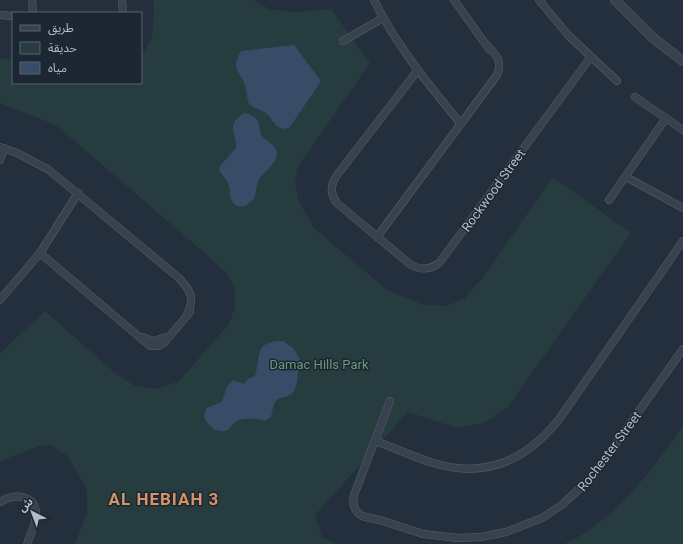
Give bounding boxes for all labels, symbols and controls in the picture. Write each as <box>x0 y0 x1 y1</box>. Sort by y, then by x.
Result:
legend <box>12 12 142 84</box>
text: طريق <box>48 21 74 36</box>
text: حديقة <box>48 41 77 55</box>
text: مياه <box>48 61 67 75</box>
street label: Rockwood Street <box>458 146 528 234</box>
park label: Damac Hills Park <box>270 357 369 372</box>
street label: Rochester Street <box>574 408 644 494</box>
district label: AL HEBIAH 3 <box>109 489 219 509</box>
north arrow <box>12 492 52 532</box>
text: ش <box>16 495 36 515</box>

